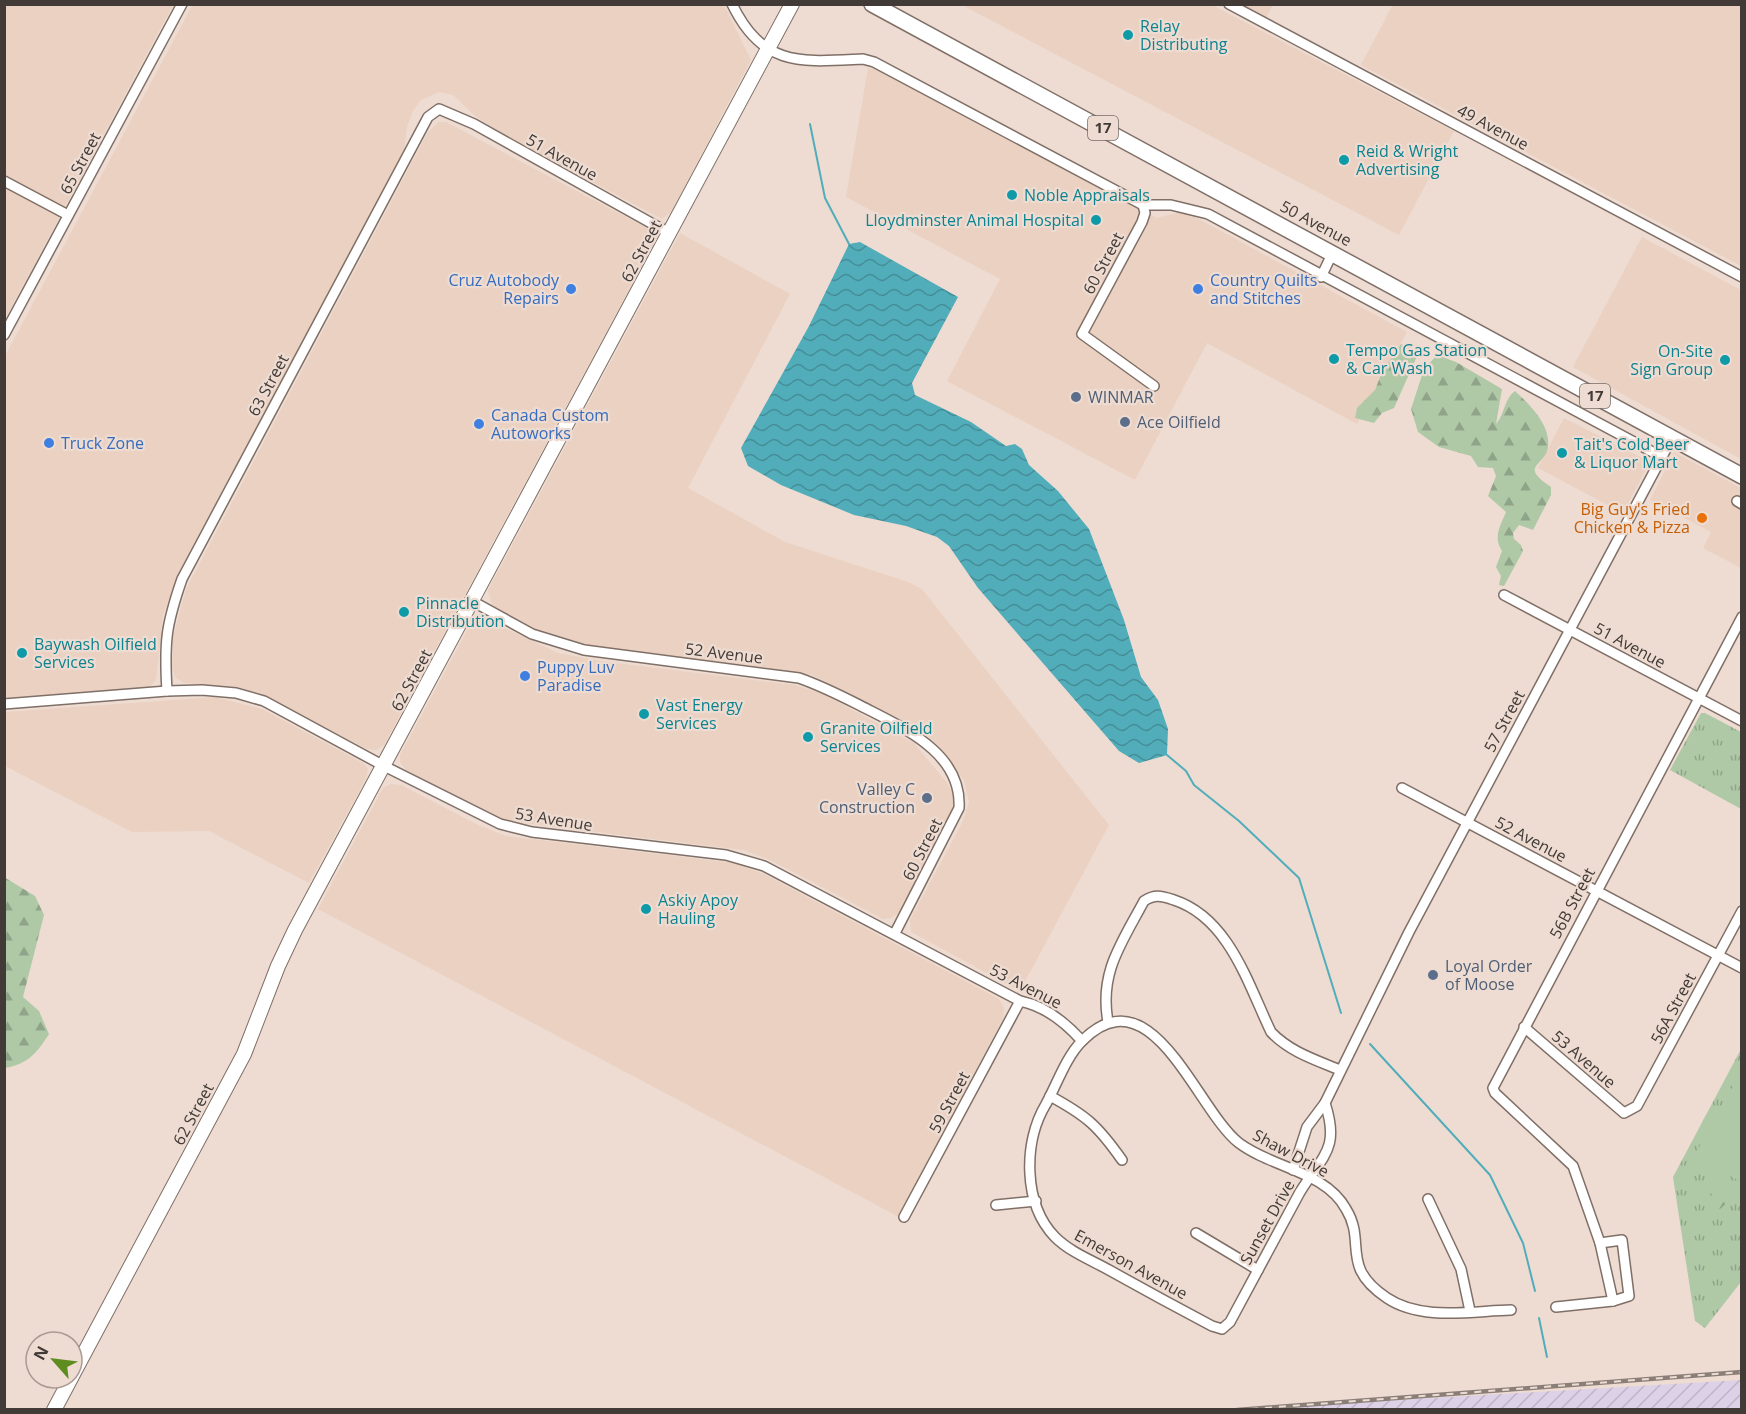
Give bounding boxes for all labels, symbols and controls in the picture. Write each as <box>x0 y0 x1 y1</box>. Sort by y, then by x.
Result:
place label: Relay Distributing <box>1140 15 1228 55</box>
marker: Relay Distributing <box>1121 28 1135 42</box>
street label: 49 Avenue <box>1453 99 1533 155</box>
road number: 17 <box>1088 116 1118 140</box>
street label: 65 Street <box>55 128 106 198</box>
street label: 51 Avenue <box>522 128 602 186</box>
place label: Reid & Wright Advertising <box>1356 140 1459 180</box>
marker: Reid & Wright Advertising <box>1337 153 1351 167</box>
place label: Noble Appraisals <box>1024 184 1150 206</box>
marker: Noble Appraisals <box>1005 188 1019 202</box>
street label: 50 Avenue <box>1276 195 1356 251</box>
place label: Lloydminster Animal Hospital <box>865 209 1084 231</box>
marker: Lloydminster Animal Hospital <box>1089 213 1103 227</box>
street label: 62 Street <box>616 216 667 286</box>
street label: 60 Street <box>1078 228 1129 298</box>
place label: Cruz Autobody Repairs <box>448 269 560 309</box>
place label: Country Quilts and Stitches <box>1210 269 1317 309</box>
marker: Cruz Autobody Repairs <box>564 282 578 296</box>
marker: Country Quilts and Stitches <box>1191 282 1205 296</box>
place label: Tempo Gas Station & Car Wash <box>1346 339 1487 379</box>
place label: On-Site Sign Group <box>1630 340 1713 380</box>
street label: 63 Street <box>243 350 294 420</box>
marker: Tempo Gas Station & Car Wash <box>1327 352 1341 366</box>
marker: On-Site Sign Group <box>1718 353 1732 367</box>
road number: 17 <box>1580 384 1610 408</box>
place label: WINMAR <box>1088 386 1154 408</box>
marker: WINMAR <box>1069 390 1083 404</box>
place label: Canada Custom Autoworks <box>491 404 609 444</box>
place label: Ace Oilfield <box>1137 411 1221 433</box>
marker: Ace Oilfield <box>1118 415 1132 429</box>
marker: Canada Custom Autoworks <box>472 417 486 431</box>
place label: Truck Zone <box>61 432 144 454</box>
place label: Tait's Cold Beer & Liquor Mart <box>1574 433 1690 473</box>
marker: Truck Zone <box>42 436 56 450</box>
marker: Tait's Cold Beer & Liquor Mart <box>1555 446 1569 460</box>
place label: Big Guy's Fried Chicken & Pizza <box>1574 498 1690 538</box>
marker: Big Guy's Fried Chicken & Pizza <box>1695 511 1709 525</box>
place label: Pinnacle Distribution <box>416 592 504 632</box>
marker: Pinnacle Distribution <box>397 605 411 619</box>
street label: 51 Avenue <box>1590 617 1670 673</box>
place label: Baywash Oilfield Services <box>34 633 157 673</box>
street label: 52 Avenue <box>684 637 764 669</box>
street label: 62 Street <box>386 645 437 715</box>
marker: Baywash Oilfield Services <box>15 646 29 660</box>
place label: Puppy Luv Paradise <box>537 656 614 696</box>
marker: Puppy Luv Paradise <box>518 669 532 683</box>
street label: 57 Street <box>1479 686 1530 756</box>
place label: Vast Energy Services <box>656 694 744 734</box>
marker: Vast Energy Services <box>637 707 651 721</box>
place label: Granite Oilfield Services <box>820 717 933 757</box>
marker: Granite Oilfield Services <box>801 730 815 744</box>
place label: Valley C Construction <box>819 778 915 818</box>
marker: Valley C Construction <box>920 791 934 805</box>
street label: 53 Avenue <box>514 802 594 836</box>
street label: 52 Avenue <box>1491 811 1571 867</box>
street label: 60 Street <box>897 814 947 884</box>
street label: 56B Street <box>1544 863 1600 942</box>
place label: Askiy Apoy Hauling <box>658 889 739 929</box>
marker: Askiy Apoy Hauling <box>639 902 653 916</box>
place label: Loyal Order of Moose <box>1445 955 1533 995</box>
street label: 53 Avenue <box>986 958 1066 1014</box>
marker: Loyal Order of Moose <box>1426 968 1440 982</box>
street label: 56A Street <box>1645 968 1701 1047</box>
street label: 53 Avenue <box>1547 1025 1621 1093</box>
street label: 59 Street <box>924 1067 975 1137</box>
street label: 62 Street <box>168 1079 219 1149</box>
street label: Shaw Drive <box>1249 1124 1333 1182</box>
street label: Sunset Drive <box>1235 1176 1299 1268</box>
street label: Emerson Avenue <box>1070 1224 1192 1304</box>
north arrow <box>24 1330 84 1390</box>
text: N <box>28 1342 54 1364</box>

